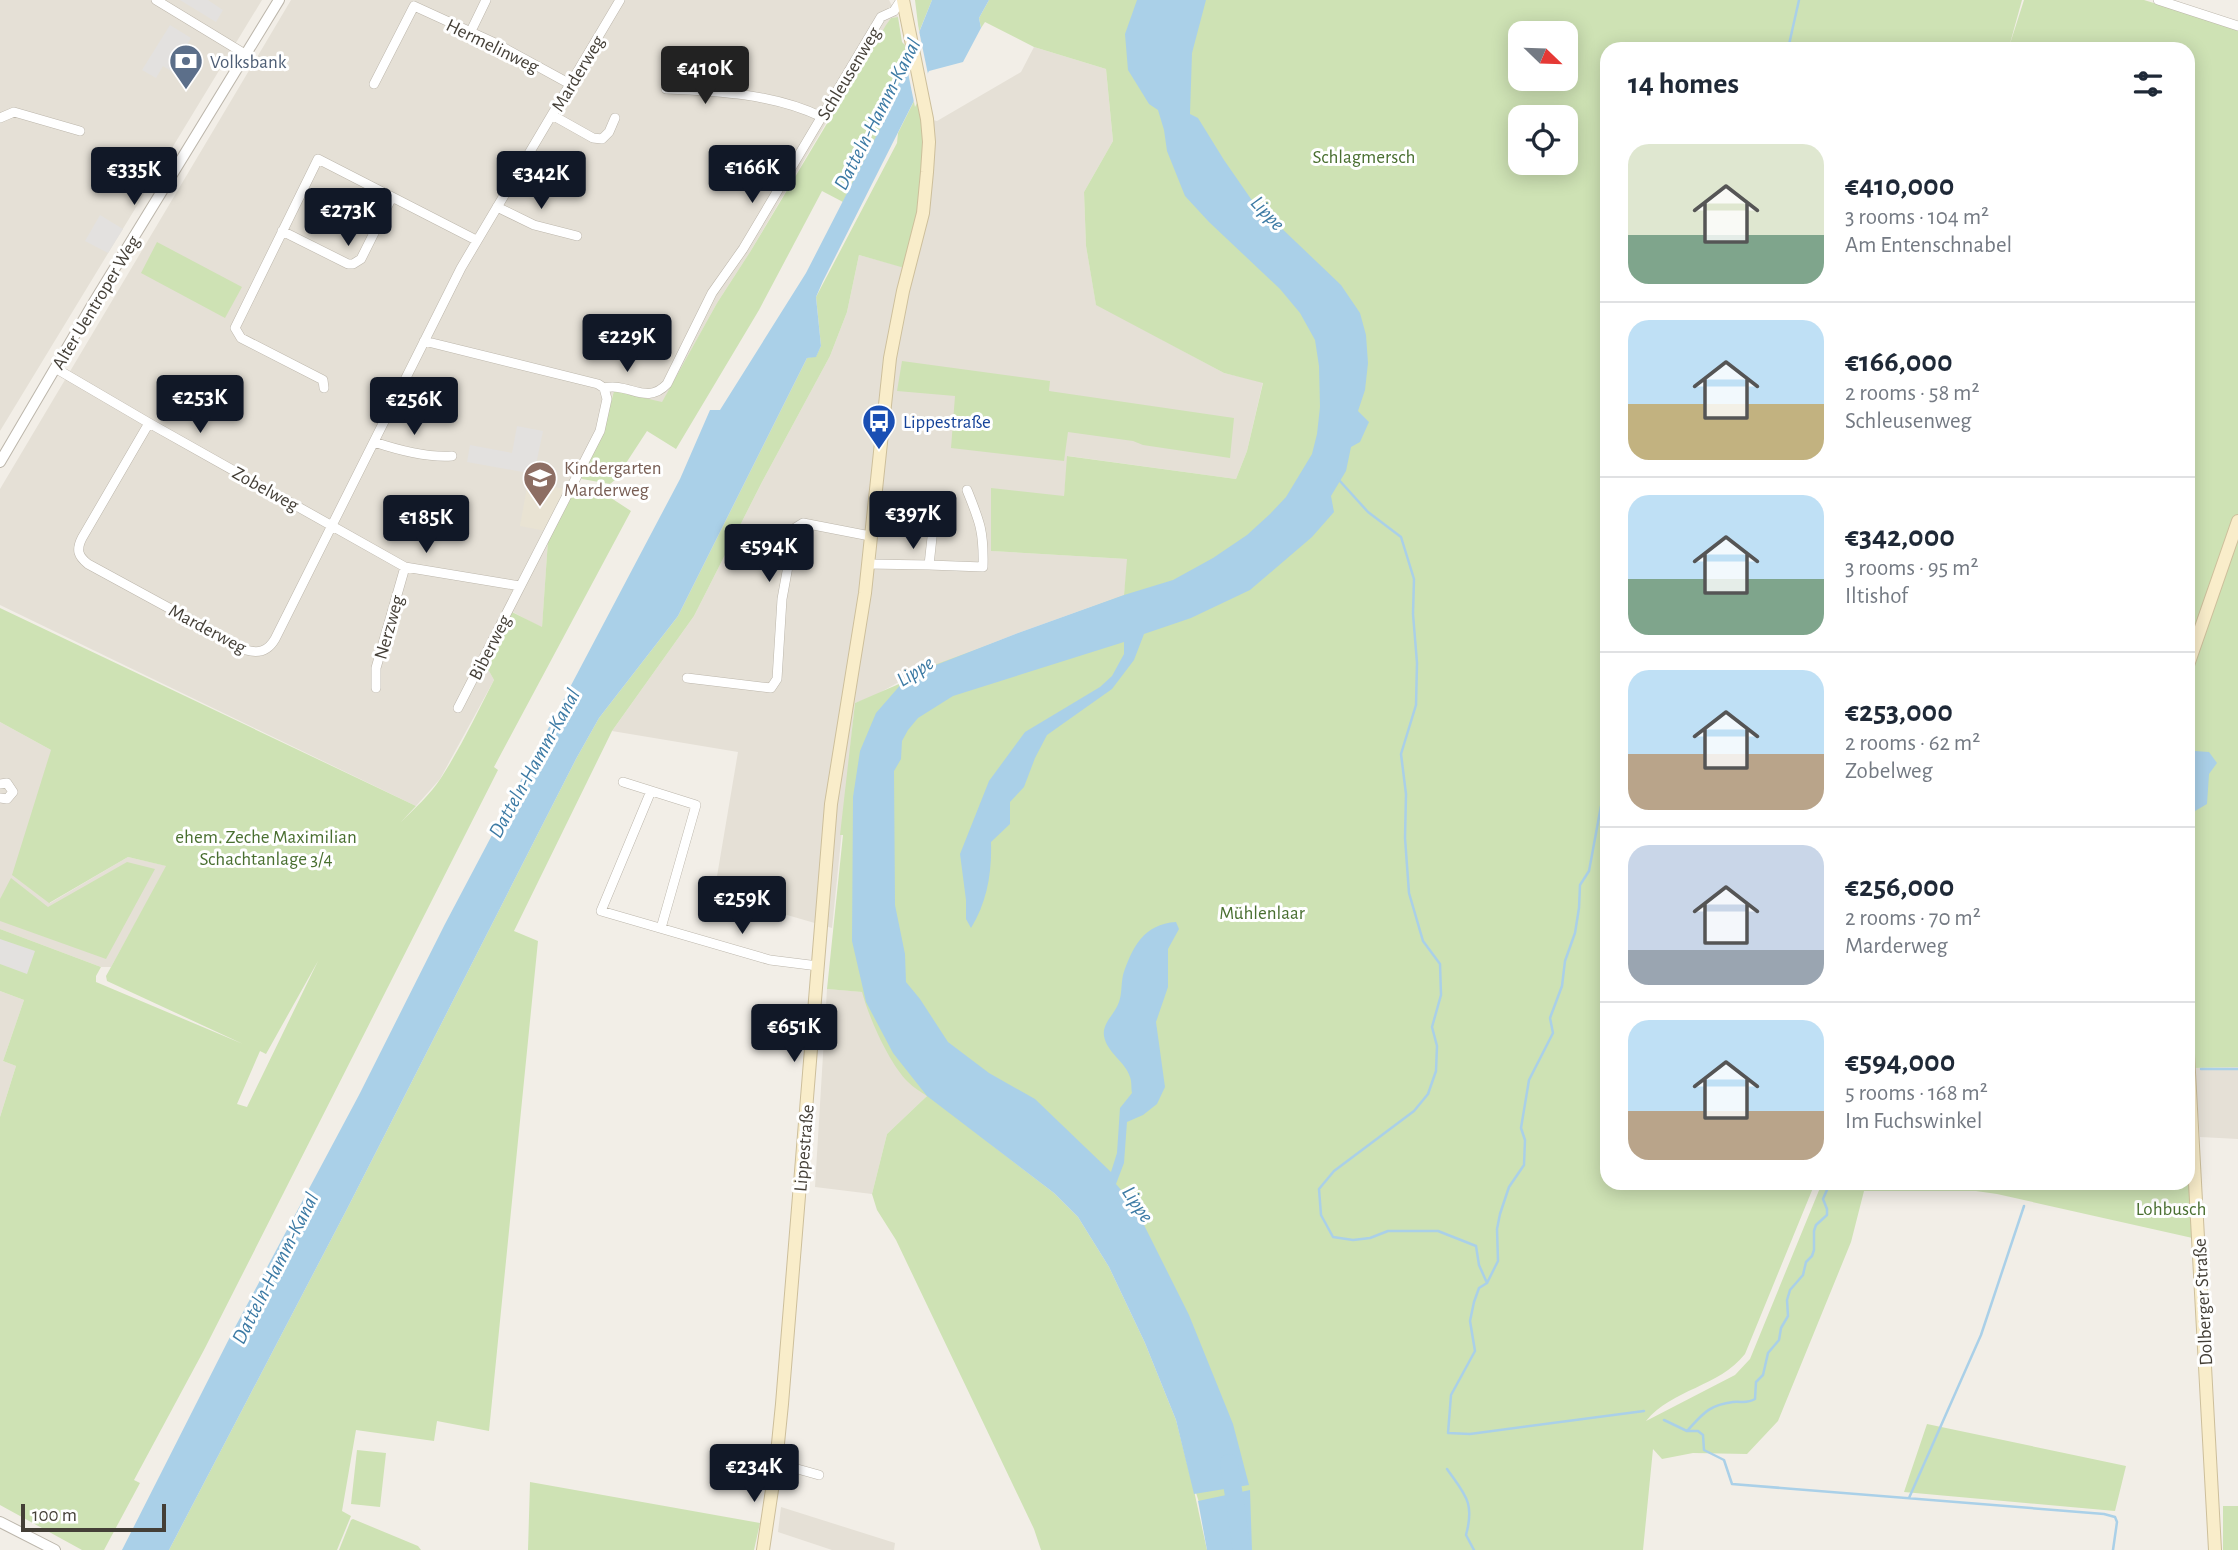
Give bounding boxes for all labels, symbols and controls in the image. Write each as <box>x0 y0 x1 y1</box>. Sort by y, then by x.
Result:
street label: Hermelinweg <box>443 16 542 77</box>
north arrow <box>1508 21 1578 91</box>
map controls <box>1508 21 1578 175</box>
street label: Schleusenweg <box>814 23 885 123</box>
street label: Marderweg <box>548 32 609 115</box>
water label: Datteln-Hamm-Kanal <box>830 35 925 193</box>
bank icon: Volksbank <box>167 42 205 91</box>
pin: €410K <box>656 46 754 106</box>
place label: Volksbank <box>210 53 287 72</box>
text: €410K <box>677 57 733 80</box>
icon: filters <box>2129 65 2167 103</box>
text: 14 homes <box>1628 69 1739 99</box>
button: locate <box>1508 105 1578 175</box>
pin: €166K <box>703 146 801 205</box>
pin: €335K <box>85 148 183 207</box>
park label: Schlagmersch <box>1313 148 1415 167</box>
pin: €342K <box>492 152 590 211</box>
text: €166K <box>725 156 779 179</box>
text: €335K <box>107 158 161 181</box>
text: €342K <box>513 162 569 185</box>
text: €410,000 <box>1845 171 1954 201</box>
icon: home <box>1684 172 1768 256</box>
pin: €273K <box>299 188 397 248</box>
water label: Lippe <box>1246 192 1289 236</box>
text: €273K <box>321 199 375 222</box>
text: 3 rooms · 104 m² <box>1845 206 1989 229</box>
street label: Alter Uentroper Weg <box>49 232 144 373</box>
text: Am Entenschnabel <box>1845 234 2012 257</box>
pin: €229K <box>578 314 676 374</box>
text: €229K <box>599 325 655 348</box>
text: €166,000 <box>1845 347 1953 377</box>
icon: home <box>1684 348 1768 432</box>
pin: €253K <box>151 376 249 435</box>
pin: €256K <box>365 378 463 437</box>
text: 2 rooms · 58 m² <box>1845 382 1980 405</box>
text: €253K <box>173 386 227 409</box>
text: €256K <box>386 388 442 411</box>
bus stop icon: Lippestraße <box>860 402 898 451</box>
text: Schleusenweg <box>1845 410 1972 433</box>
place label: Lippestraße <box>903 413 991 432</box>
school or university icon: Kindergarten Marderweg <box>521 459 559 508</box>
place label: Kindergarten Marderweg <box>564 459 662 500</box>
street label: Zobelweg <box>229 463 302 516</box>
pin: €397K <box>864 491 962 551</box>
pin: €185K <box>377 496 475 555</box>
text: €397K <box>885 502 941 525</box>
text: €185K <box>399 506 453 529</box>
text: €342,000 <box>1845 522 1955 552</box>
icon: home <box>1684 523 1768 607</box>
pin: €594K <box>720 524 818 584</box>
text: €594K <box>741 535 797 558</box>
text: 3 rooms · 95 m² <box>1845 557 1978 580</box>
text: Iltishof <box>1845 585 1908 608</box>
street label: Nerzweg <box>371 593 408 662</box>
street label: Marderweg <box>165 601 250 658</box>
street label: Biberweg <box>466 611 515 683</box>
water label: Lippe <box>893 652 938 692</box>
water label: Datteln-Hamm-Kanal <box>485 685 584 841</box>
text: €253,000 <box>1845 697 1953 727</box>
icon: home <box>1684 698 1768 782</box>
text: 2 rooms · 62 m² <box>1845 732 1980 755</box>
text: Zobelweg <box>1845 760 1933 783</box>
park label: ehem. Zeche Maximilian Schachtanlage 3/4 <box>175 828 357 869</box>
text: €256,000 <box>1845 872 1954 902</box>
icon: home <box>1684 873 1768 957</box>
pin: €259K <box>693 876 791 936</box>
text: €259K <box>714 887 770 910</box>
park label: Mühlenlaar <box>1219 904 1305 923</box>
text: 2 rooms · 70 m² <box>1845 907 1981 930</box>
text: Marderweg <box>1845 935 1948 958</box>
pin: €651K <box>745 1004 843 1064</box>
text: €651K <box>767 1015 821 1038</box>
text: €594,000 <box>1845 1047 1955 1077</box>
icon: home <box>1684 1048 1768 1132</box>
text: 5 rooms · 168 m² <box>1845 1082 1988 1105</box>
street label: Lippestraße <box>791 1104 818 1193</box>
text: Im Fuchswinkel <box>1845 1110 1982 1133</box>
water label: Lippe <box>1117 1182 1157 1227</box>
water label: Datteln-Hamm-Kanal <box>228 1189 323 1347</box>
park label: Lohbusch <box>2136 1200 2206 1219</box>
street label: Dolberger Straße <box>2191 1238 2216 1366</box>
pin: €234K <box>705 1444 803 1504</box>
text: €234K <box>726 1455 782 1478</box>
scale bar <box>21 1501 166 1533</box>
text: 100 m <box>32 1506 77 1525</box>

